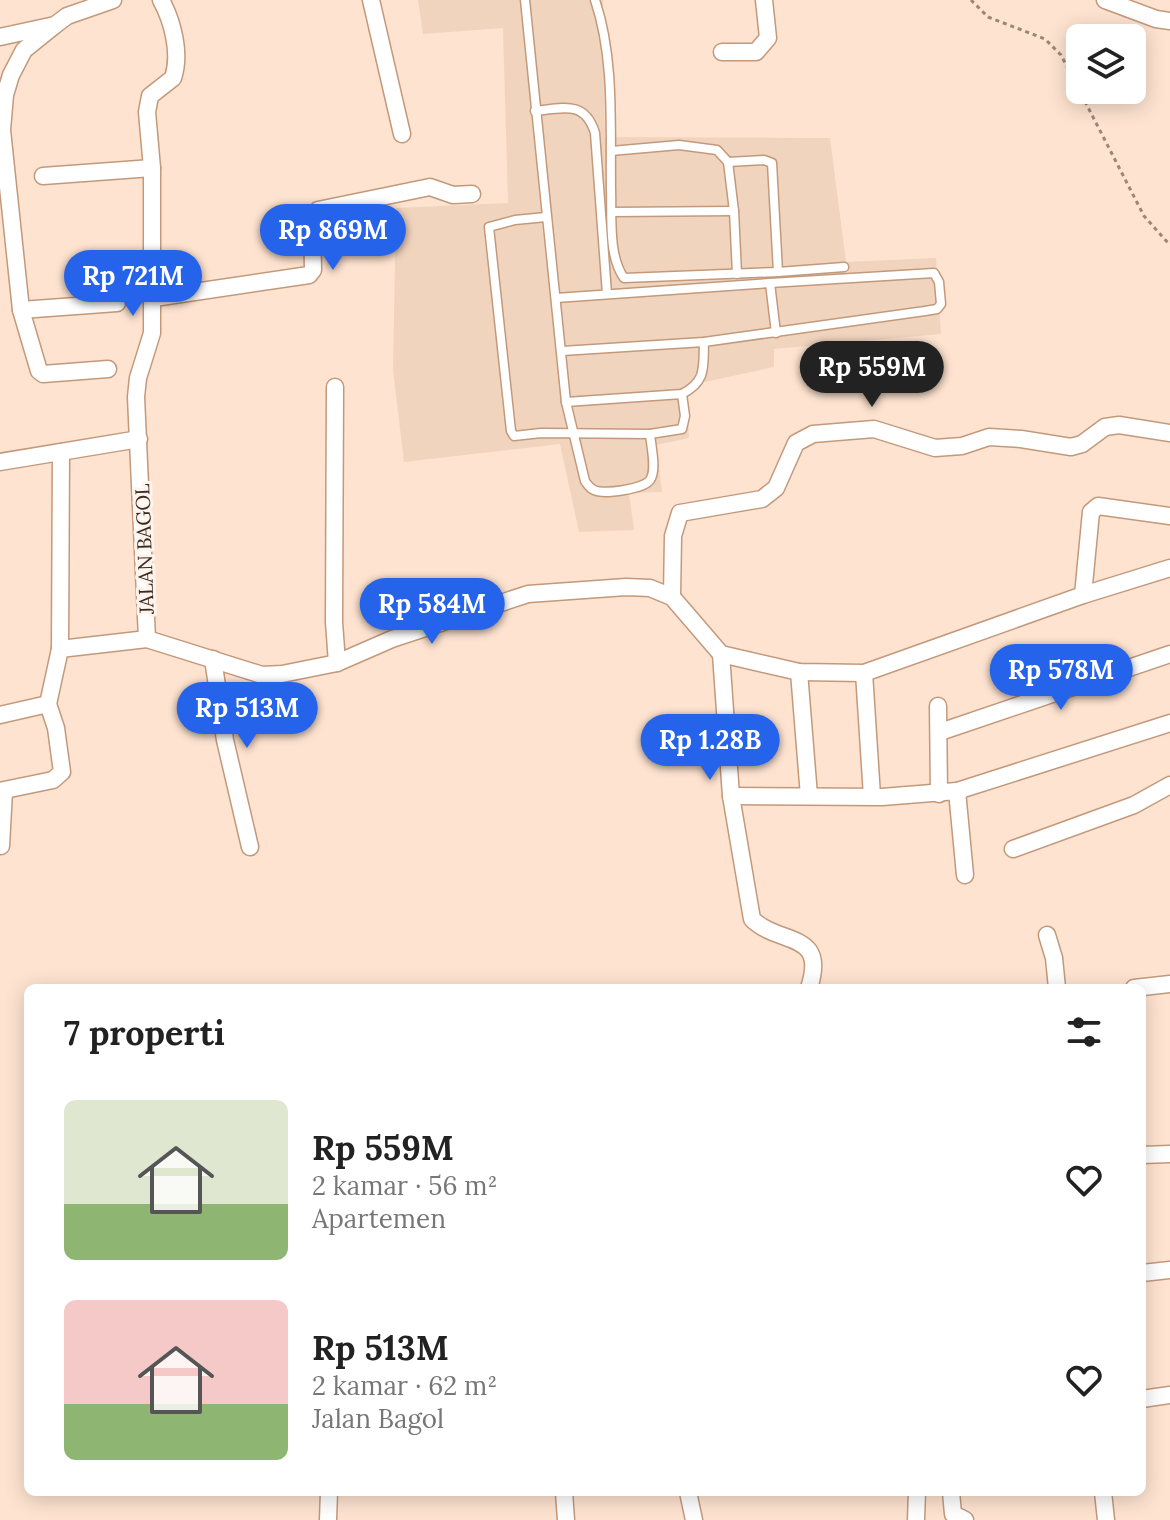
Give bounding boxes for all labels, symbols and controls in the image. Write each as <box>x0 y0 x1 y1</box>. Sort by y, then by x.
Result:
map controls <box>1066 24 1146 104</box>
button: layers <box>1066 24 1146 104</box>
pin: Rp 869M <box>259 204 407 272</box>
text: Rp 869M <box>278 213 388 246</box>
pin: Rp 721M <box>59 250 207 318</box>
text: Rp 721M <box>82 259 184 292</box>
pin: Rp 559M <box>798 341 946 409</box>
text: Rp 559M <box>818 350 926 383</box>
street label: JALAN BAGOL <box>129 483 159 616</box>
pin: Rp 584M <box>358 578 506 646</box>
text: Rp 584M <box>378 587 486 620</box>
pin: Rp 578M <box>987 644 1135 712</box>
text: Rp 578M <box>1008 653 1114 686</box>
pin: Rp 513M <box>173 682 321 750</box>
text: Rp 513M <box>195 691 299 724</box>
pin: Rp 1.28B <box>627 714 793 782</box>
text: Rp 1.28B <box>659 723 761 756</box>
icon: filters <box>1062 1010 1106 1054</box>
text: 7 properti <box>64 1011 225 1054</box>
text: Rp 559M <box>312 1126 454 1169</box>
icon: home <box>128 1132 224 1228</box>
icon: heart <box>1062 1158 1106 1202</box>
text: 2 kamar · 56 m² <box>312 1169 498 1202</box>
text: Apartemen <box>312 1202 446 1235</box>
text: Rp 513M <box>312 1326 449 1369</box>
icon: home <box>128 1332 224 1428</box>
icon: heart <box>1062 1358 1106 1402</box>
text: 2 kamar · 62 m² <box>312 1369 497 1402</box>
text: Jalan Bagol <box>312 1402 444 1435</box>

